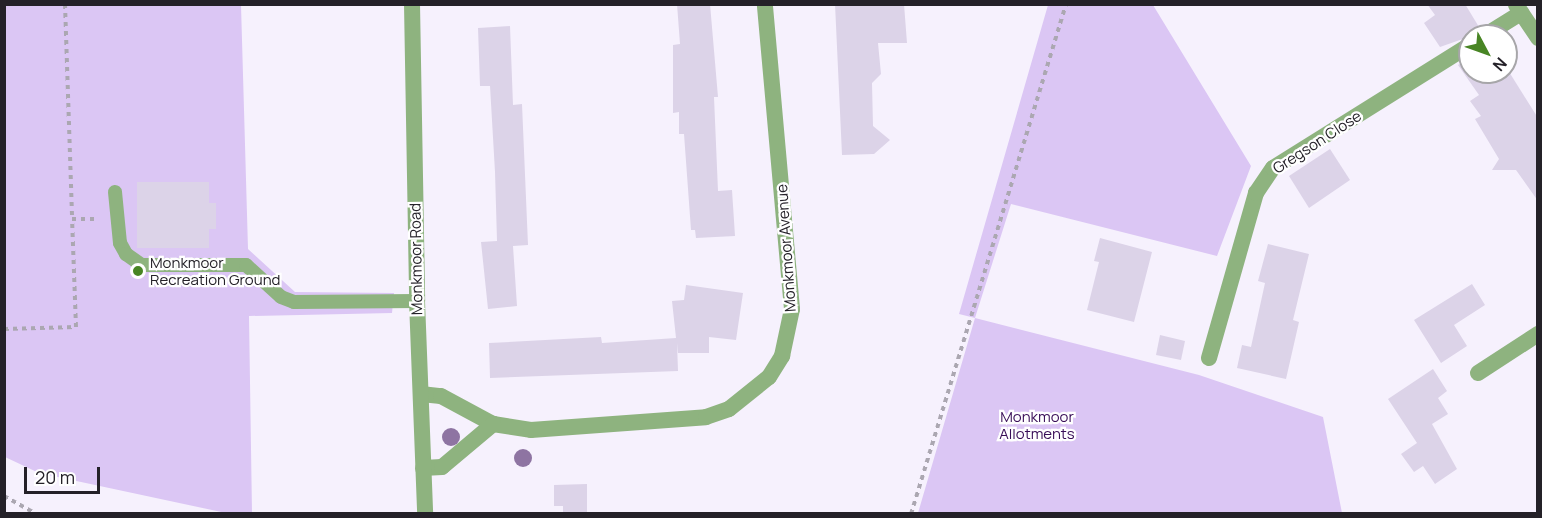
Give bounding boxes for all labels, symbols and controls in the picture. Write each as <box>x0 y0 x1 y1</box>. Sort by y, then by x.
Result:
north arrow <box>1458 24 1518 84</box>
text: N <box>1488 53 1512 76</box>
street label: Gregson Close <box>1269 107 1365 177</box>
street label: Monkmoor Avenue <box>773 184 799 312</box>
street label: Monkmoor Road <box>406 203 426 315</box>
place label: Monkmoor Recreation Ground <box>150 253 280 288</box>
marker: Monkmoor Recreation Ground <box>131 264 145 278</box>
park label: Monkmoor Allotments <box>999 407 1075 442</box>
scale bar <box>27 455 104 493</box>
text: 20 m <box>35 465 75 489</box>

